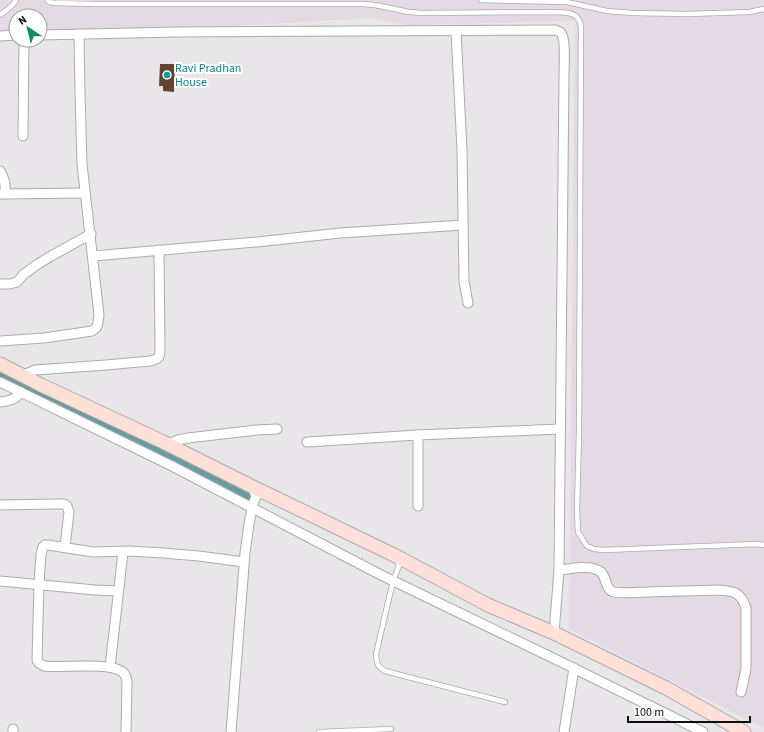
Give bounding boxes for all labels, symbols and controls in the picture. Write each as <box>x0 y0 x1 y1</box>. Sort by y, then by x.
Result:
north arrow <box>8 8 48 48</box>
text: N <box>15 12 30 28</box>
place label: Ravi Pradhan House <box>175 60 241 91</box>
marker: Ravi Pradhan House <box>162 70 172 80</box>
scale bar <box>628 698 750 724</box>
text: 100 m <box>634 704 664 721</box>

